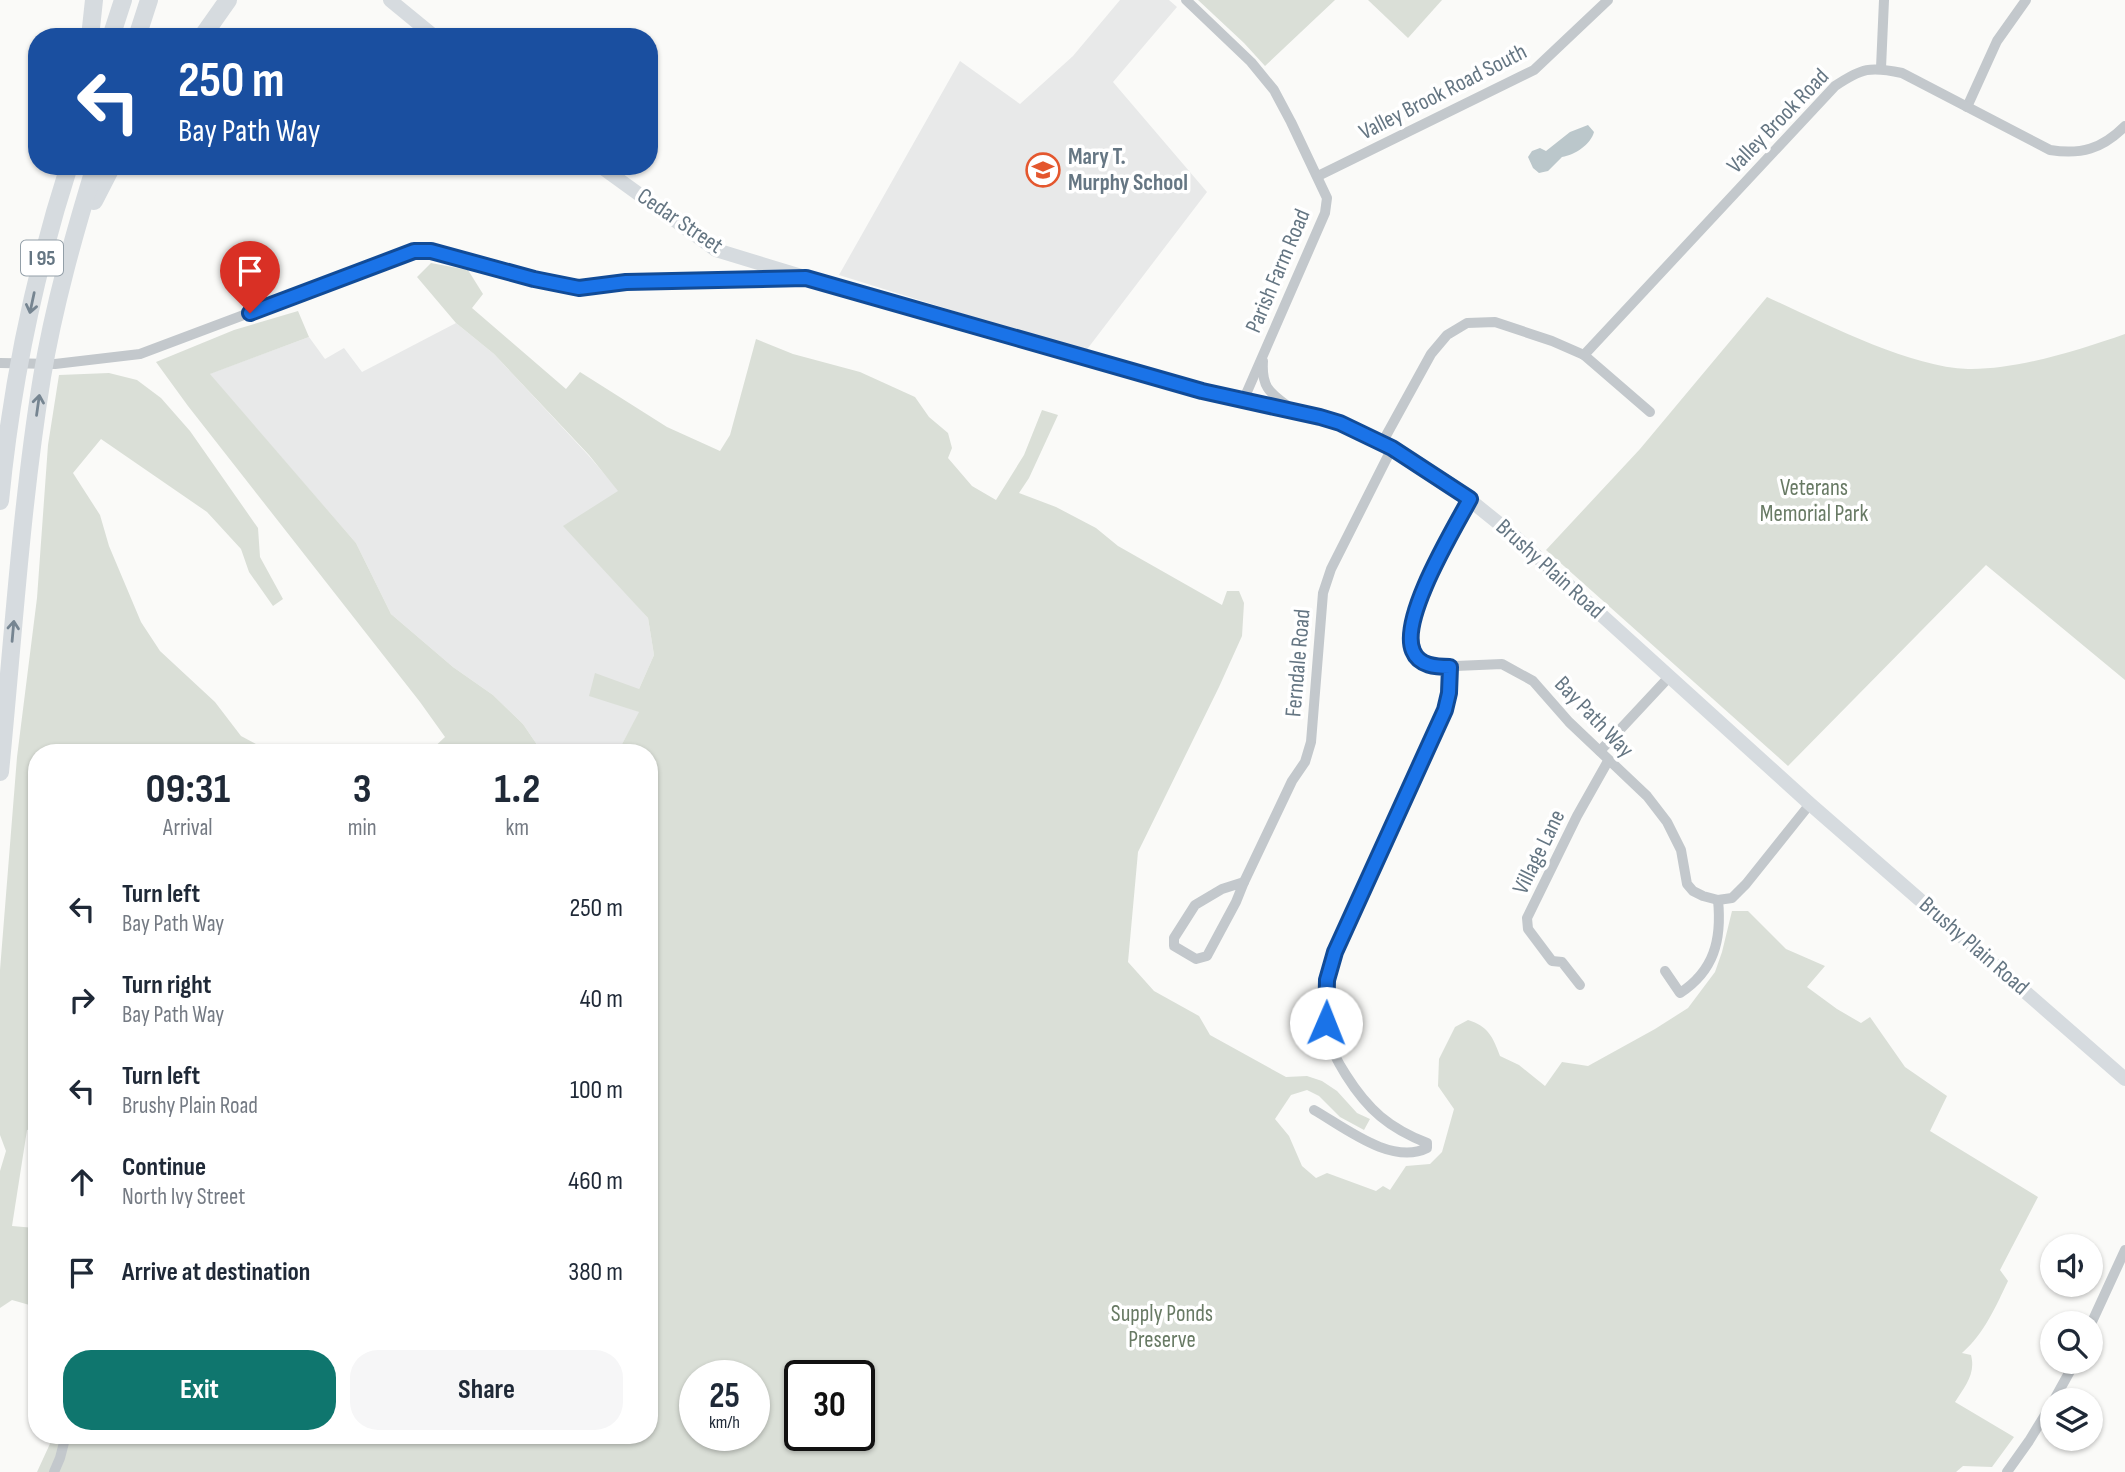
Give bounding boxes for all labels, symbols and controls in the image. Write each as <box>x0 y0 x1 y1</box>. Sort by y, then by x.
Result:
street label: Valley Brook Road South <box>1354 38 1532 146</box>
text: 250 m <box>178 52 284 111</box>
icon: left <box>63 56 154 147</box>
street label: Valley Brook Road <box>1721 63 1835 179</box>
text: Bay Path Way <box>178 112 320 151</box>
place label: Mary T. Murphy School <box>1068 143 1188 197</box>
school or university icon: Mary T. Murphy School <box>1024 151 1062 189</box>
street label: Cedar Street <box>632 182 728 260</box>
street label: Parish Farm Road <box>1239 205 1317 337</box>
road number: I 95 <box>21 240 63 276</box>
pin <box>220 241 280 313</box>
icon: arrive <box>231 252 269 290</box>
one-way arrow <box>24 291 38 314</box>
one-way arrow <box>32 394 45 417</box>
park label: Veterans Memorial Park <box>1760 474 1868 528</box>
street label: Brushy Plain Road <box>1490 513 1610 625</box>
street label: Ferndale Road <box>1279 608 1317 718</box>
one-way arrow <box>7 620 20 643</box>
street label: Bay Path Way <box>1548 670 1640 764</box>
text: 09:31 <box>146 764 230 815</box>
text: 3 <box>353 764 372 815</box>
text: 1.2 <box>494 764 540 815</box>
street label: Village Lane <box>1507 805 1571 899</box>
text: Arrival <box>163 814 213 842</box>
text: min <box>348 814 377 842</box>
text: km <box>506 814 529 842</box>
text: Turn left <box>122 879 200 910</box>
icon: left <box>63 890 101 928</box>
street label: Brushy Plain Road <box>1914 891 2034 1001</box>
text: 250 m <box>569 893 623 924</box>
text: Bay Path Way <box>122 910 224 938</box>
text: Turn right <box>122 970 211 1001</box>
icon: right <box>63 981 101 1019</box>
text: 40 m <box>580 984 623 1015</box>
position arrow <box>1289 986 1363 1060</box>
text: Bay Path Way <box>122 1001 224 1029</box>
text: Turn left <box>122 1061 200 1092</box>
icon: left <box>63 1072 101 1110</box>
text: 100 m <box>570 1075 623 1106</box>
text: Brushy Plain Road <box>122 1092 258 1120</box>
text: Continue <box>122 1152 206 1183</box>
icon: ahead <box>63 1163 101 1201</box>
text: 460 m <box>568 1166 623 1197</box>
text: North Ivy Street <box>122 1183 245 1211</box>
map controls <box>2040 1234 2103 1451</box>
button: sound <box>2040 1234 2103 1297</box>
icon: arrive <box>63 1254 101 1292</box>
text: Arrive at destination <box>122 1257 310 1288</box>
text: 380 m <box>568 1257 623 1288</box>
park label: Supply Ponds Preserve <box>1111 1300 1213 1354</box>
button: search <box>2040 1311 2103 1374</box>
button: Exit <box>63 1350 336 1430</box>
button: Share <box>350 1350 623 1430</box>
speed limit sign: 30 <box>784 1360 875 1451</box>
text: 25 <box>709 1375 740 1418</box>
button: layers <box>2040 1388 2103 1451</box>
text: km/h <box>709 1412 740 1433</box>

